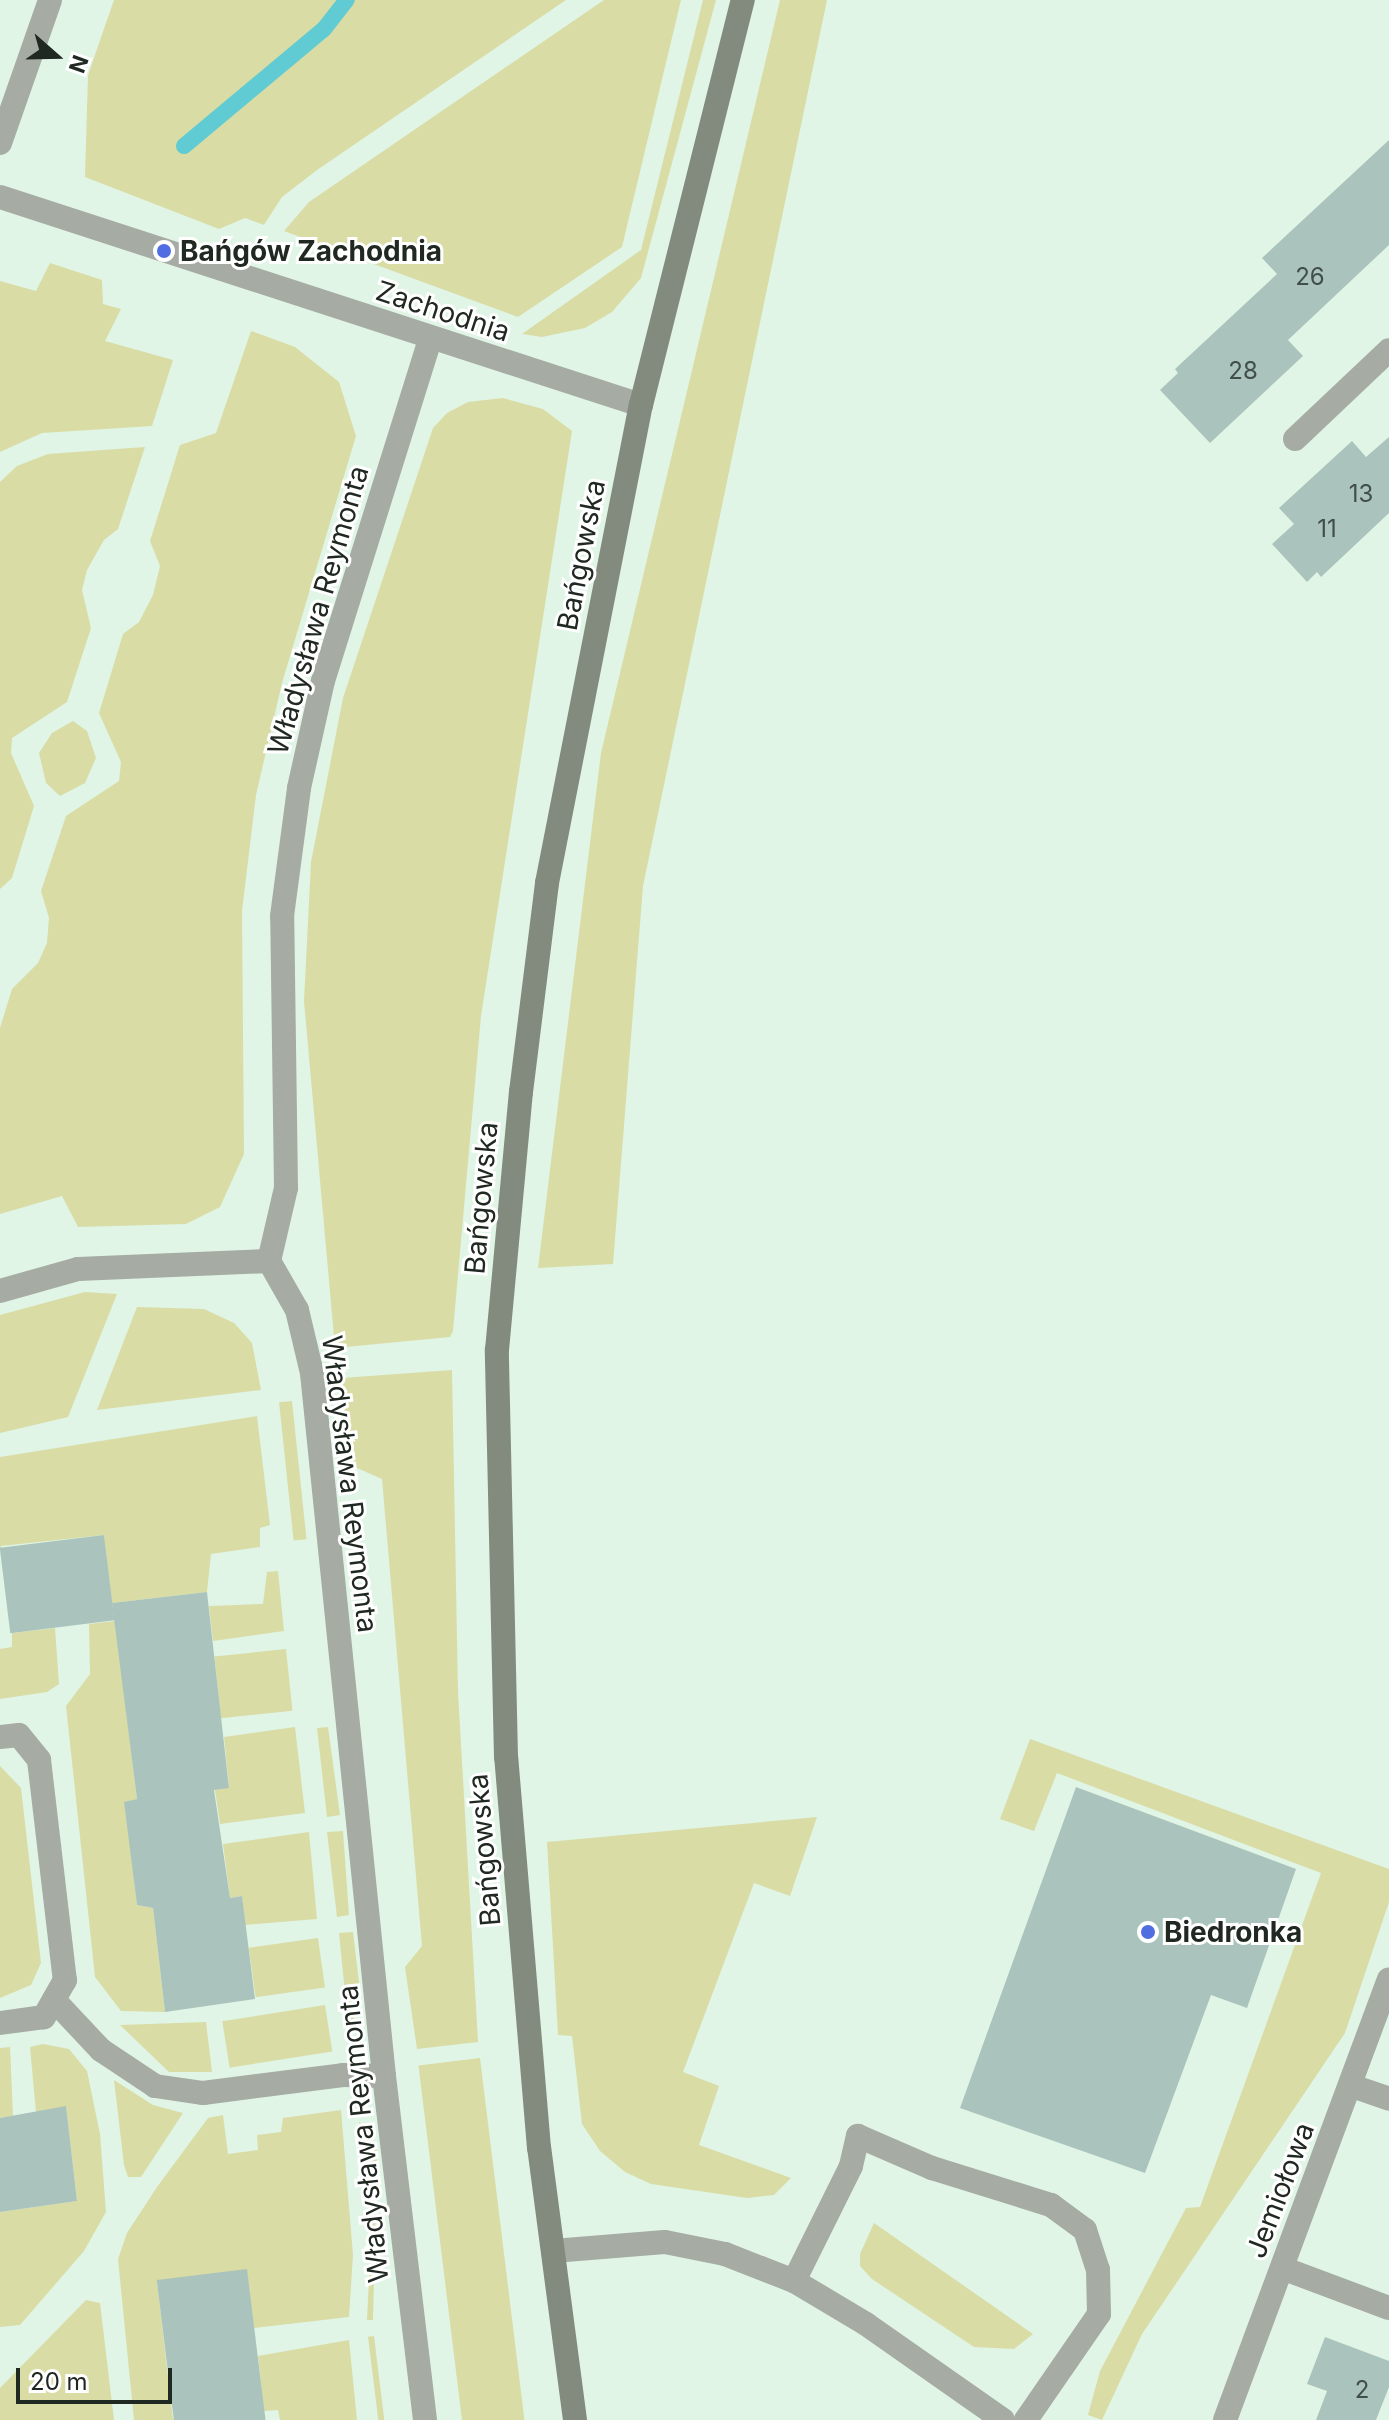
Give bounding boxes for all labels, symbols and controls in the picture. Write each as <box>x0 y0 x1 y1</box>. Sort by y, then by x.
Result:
north arrow <box>16 16 96 96</box>
text: N <box>63 52 94 77</box>
place label: Bańgów Zachodnia <box>180 234 442 268</box>
marker: Bańgów Zachodnia <box>155 242 173 260</box>
house number: 26 <box>1295 263 1325 291</box>
street label: Zachodnia <box>372 274 514 348</box>
house number: 28 <box>1228 357 1258 385</box>
street label: Władysława Reymonta <box>261 462 375 758</box>
street label: Bańgowska <box>550 477 612 633</box>
house number: 13 <box>1349 480 1373 508</box>
house number: 11 <box>1317 515 1337 543</box>
street label: Bańgowska <box>458 1120 504 1276</box>
street label: Władysława Reymonta <box>315 1334 385 1634</box>
street label: Bańgowska <box>461 1772 507 1928</box>
place label: Biedronka <box>1164 1915 1302 1949</box>
marker: Biedronka <box>1139 1923 1157 1941</box>
street label: Władysława Reymonta <box>331 1984 395 2284</box>
street label: Jemiołowa <box>1239 2118 1321 2262</box>
scale bar <box>20 2352 176 2402</box>
text: 20 m <box>30 2367 88 2396</box>
house number: 2 <box>1355 2376 1369 2404</box>

